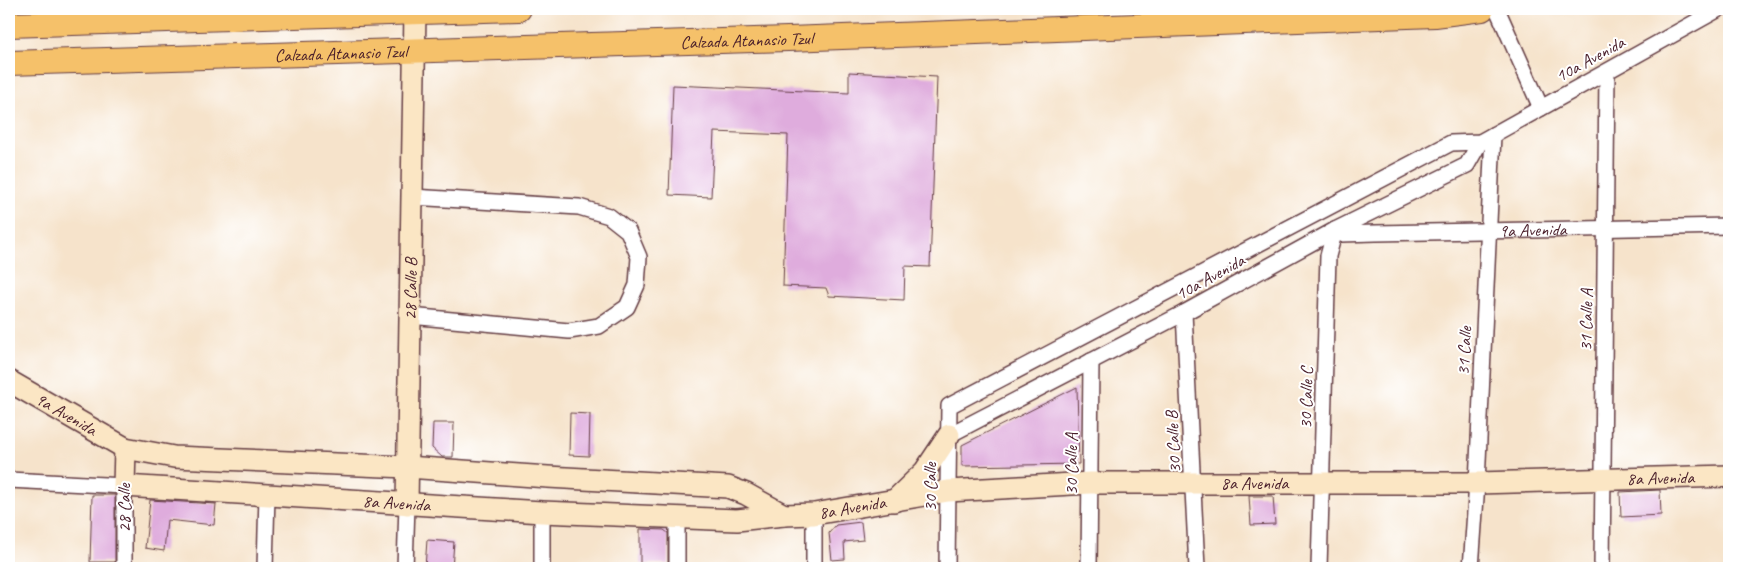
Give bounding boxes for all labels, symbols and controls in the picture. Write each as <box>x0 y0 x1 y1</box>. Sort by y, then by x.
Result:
street label: Calzada Atanasio Tzul <box>680 27 816 54</box>
street label: 10a Avenida <box>1552 31 1629 87</box>
street label: Calzada Atanasio Tzul <box>274 40 410 66</box>
street label: 9a Avenida <box>1499 218 1568 242</box>
street label: 10a Avenida <box>1172 249 1249 305</box>
street label: 28 Calle B <box>399 256 422 320</box>
street label: 31 Calle A <box>1574 288 1598 351</box>
street label: 31 Calle <box>1452 325 1476 376</box>
street label: 30 Calle C <box>1294 365 1318 429</box>
street label: 9a Avenida <box>31 388 102 441</box>
street label: 30 Calle B <box>1160 408 1186 474</box>
street label: 30 Calle A <box>1060 432 1082 495</box>
street label: 30 Calle <box>919 461 941 511</box>
street label: 8a Avenida <box>1626 466 1696 490</box>
street label: 8a Avenida <box>1221 472 1289 494</box>
street label: 28 Calle <box>113 482 135 532</box>
street label: 8a Avenida <box>362 490 432 516</box>
street label: 8a Avenida <box>817 491 888 524</box>

